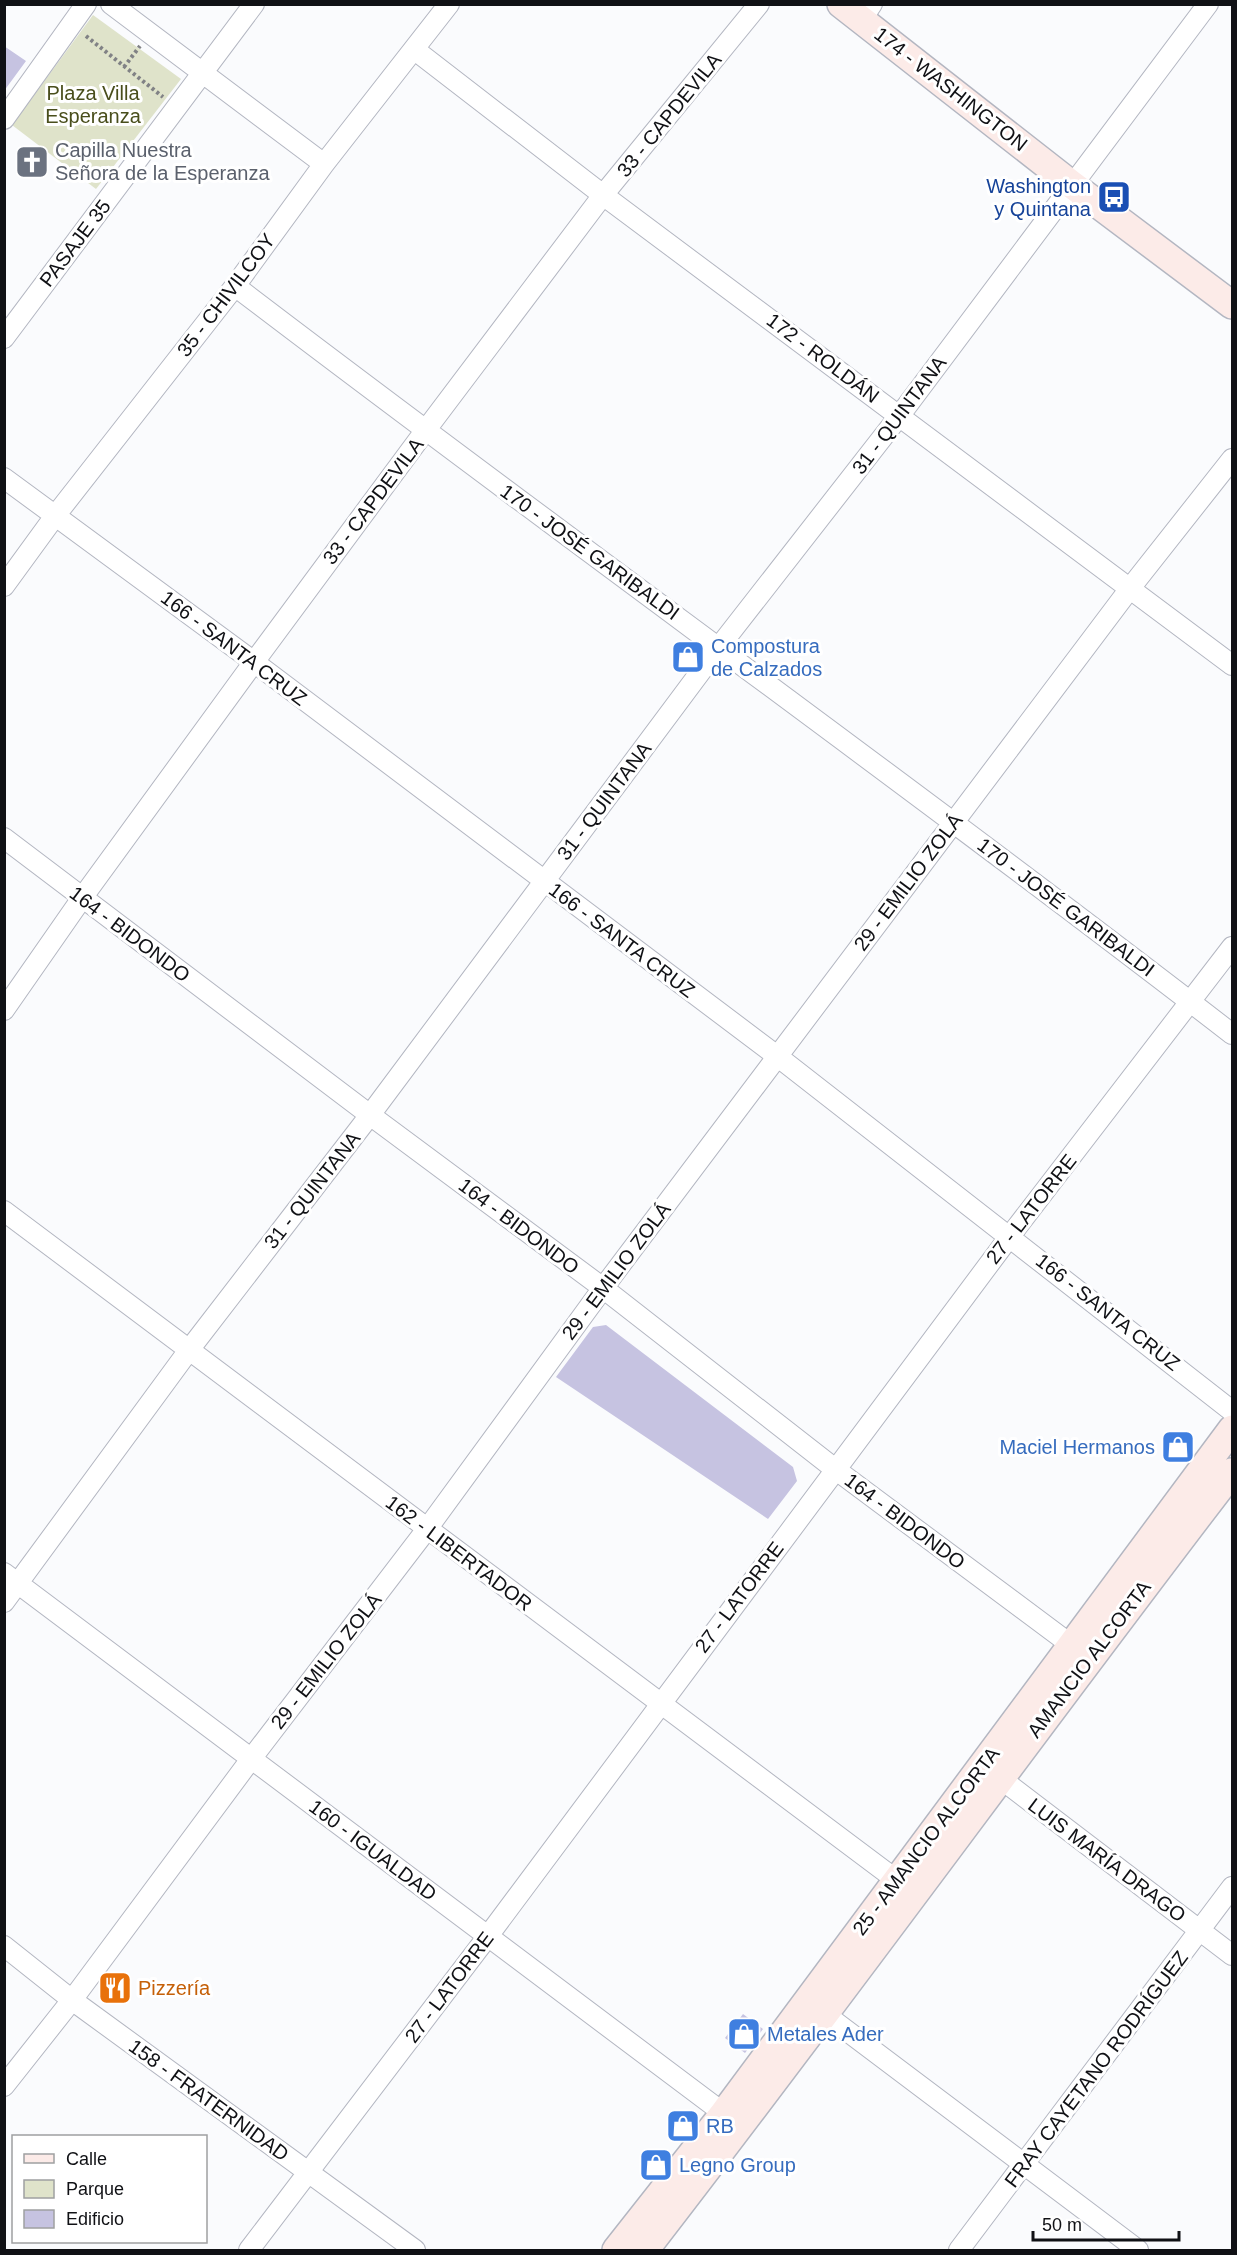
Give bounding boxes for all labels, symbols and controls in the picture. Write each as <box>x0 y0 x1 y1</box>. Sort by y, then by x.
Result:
street label: 174 - WASHINGTON <box>870 23 1032 155</box>
street label: 33 - CAPDEVILA <box>613 48 726 181</box>
park label: Plaza Villa Esperanza <box>45 82 142 127</box>
place label: Capilla Nuestra Señora de la Esperanza <box>55 139 270 184</box>
church icon: Capilla Nuestra Señora de la Esperanza <box>14 144 50 180</box>
place label: Washington y Quintana <box>986 175 1092 220</box>
bus stop icon: Washington y Quintana <box>1096 179 1132 215</box>
street label: PASAJE 35 <box>35 195 115 291</box>
street label: 35 - CHIVILCOY <box>173 229 279 361</box>
street label: 172 - ROLDÁN <box>763 309 883 407</box>
street label: 31 - QUINTANA <box>848 351 951 478</box>
street label: 33 - CAPDEVILA <box>318 433 428 568</box>
street label: 170 - JOSÉ GARIBALDI <box>496 480 684 624</box>
street label: 166 - SANTA CRUZ <box>157 586 311 710</box>
place label: Compostura de Calzados <box>711 635 822 680</box>
shop icon: Compostura de Calzados <box>670 639 706 675</box>
street label: 31 - QUINTANA <box>553 737 656 864</box>
street label: 29 - EMILIO ZOLÁ <box>849 809 967 955</box>
street label: 170 - JOSÉ GARIBALDI <box>973 833 1159 981</box>
street label: 166 - SANTA CRUZ <box>545 878 699 1002</box>
street label: 164 - BIDONDO <box>66 882 194 986</box>
street label: 31 - QUINTANA <box>260 1127 365 1253</box>
street label: 27 - LATORRE <box>982 1150 1080 1268</box>
street label: 164 - BIDONDO <box>455 1174 583 1278</box>
street label: 29 - EMILIO ZOLÁ <box>557 1198 675 1344</box>
street label: 166 - SANTA CRUZ <box>1032 1249 1184 1375</box>
shop icon: Maciel Hermanos <box>1160 1429 1196 1465</box>
place label: Maciel Hermanos <box>999 1436 1155 1458</box>
street label: 164 - BIDONDO <box>841 1469 969 1573</box>
street label: 162 - LIBERTADOR <box>382 1491 536 1615</box>
street label: 27 - LATORRE <box>690 1537 788 1657</box>
street label: AMANCIO ALCORTA <box>1023 1576 1155 1742</box>
street label: 29 - EMILIO ZOLÁ <box>266 1588 386 1733</box>
street label: 25 - AMANCIO ALCORTA <box>848 1742 1004 1939</box>
street label: LUIS MARÍA DRAGO <box>1024 1794 1190 1926</box>
street label: 160 - IGUALDAD <box>305 1795 441 1905</box>
street label: 27 - LATORRE <box>400 1927 498 2047</box>
street label: FRAY CAYETANO RODRÍGUEZ <box>1000 1947 1192 2191</box>
restaurant icon: Pizzería <box>97 1970 133 2006</box>
place label: Pizzería <box>138 1977 211 1999</box>
shop icon: Metales Ader <box>726 2016 762 2052</box>
place label: Metales Ader <box>767 2023 884 2045</box>
street label: 158 - FRATERNIDAD <box>125 2035 293 2165</box>
shop icon: RB <box>665 2108 701 2144</box>
place label: RB <box>706 2115 734 2137</box>
legend <box>12 2135 207 2243</box>
shop icon: Legno Group <box>638 2147 674 2183</box>
text: Calle <box>66 2149 107 2169</box>
place label: Legno Group <box>679 2154 796 2176</box>
text: Parque <box>66 2179 124 2199</box>
scale bar <box>1033 2204 1178 2242</box>
text: Edificio <box>66 2209 124 2229</box>
text: 50 m <box>1042 2215 1082 2235</box>

